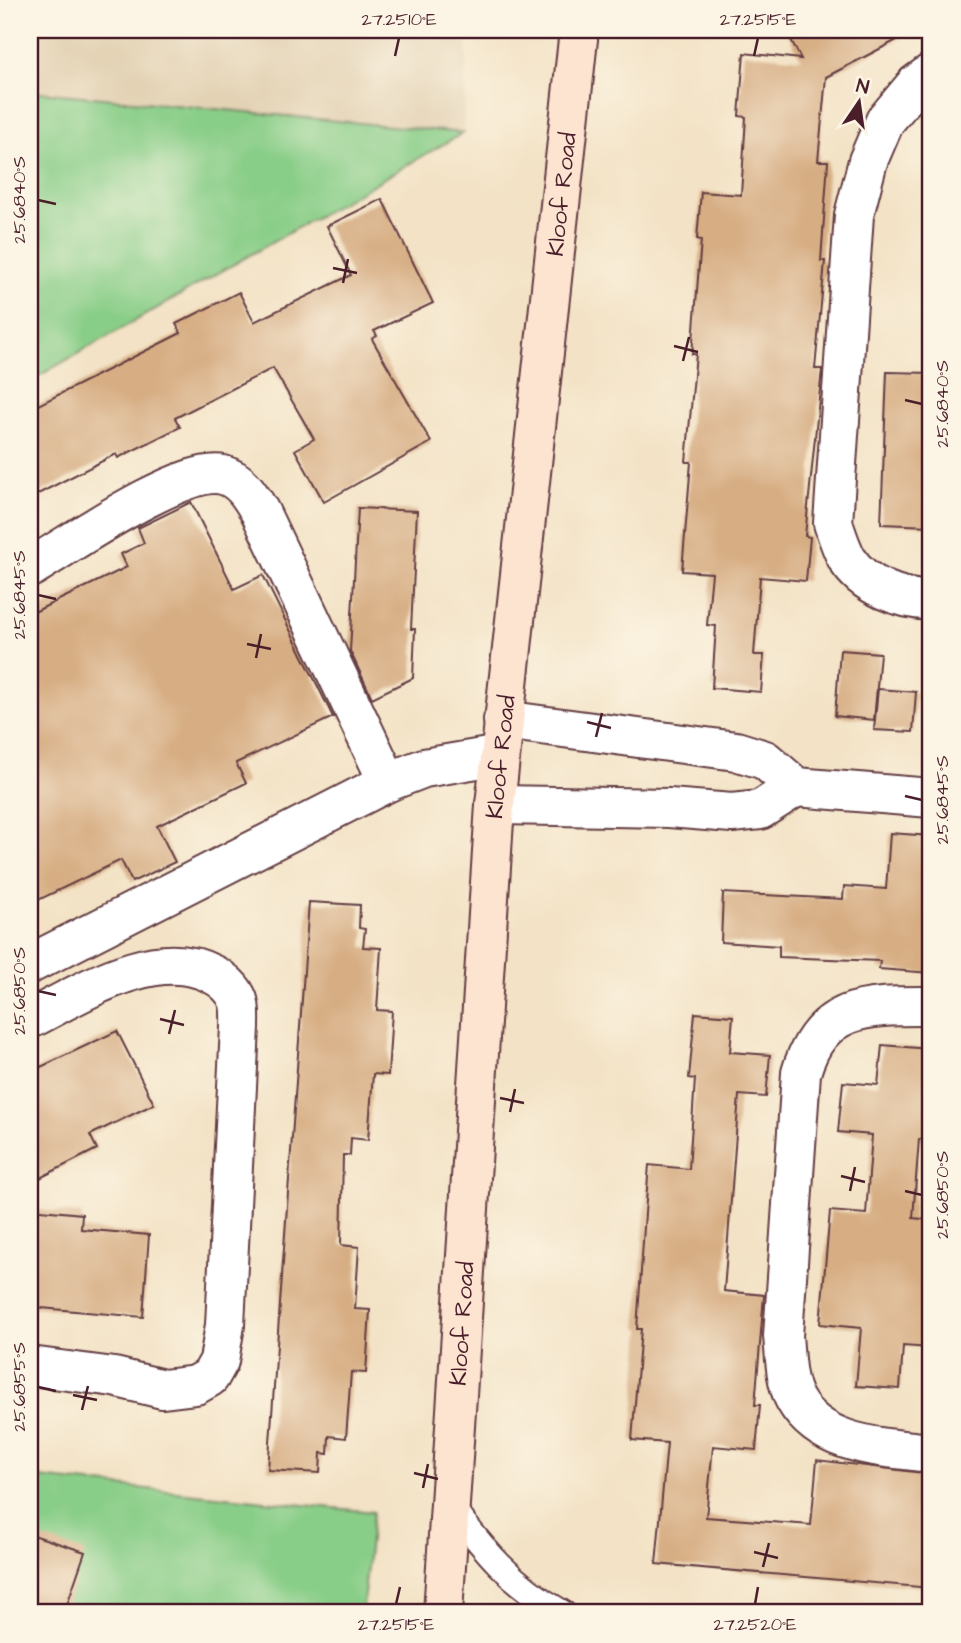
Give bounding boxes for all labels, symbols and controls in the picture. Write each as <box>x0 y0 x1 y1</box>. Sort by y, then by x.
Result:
text: 27.2510°E <box>361 7 437 32</box>
text: 27.2515°E <box>720 7 797 32</box>
north arrow <box>824 66 894 136</box>
text: N <box>854 72 871 101</box>
street label: Kloof Road <box>539 131 586 258</box>
text: 25.6840°S <box>7 156 32 244</box>
text: 25.6840°S <box>930 360 955 448</box>
text: 25.6845°S <box>7 550 32 640</box>
street label: Kloof Road <box>478 693 525 820</box>
text: 25.6845°S <box>930 755 955 845</box>
text: 25.6850°S <box>7 947 32 1035</box>
text: 25.6850°S <box>930 1151 955 1239</box>
street label: Kloof Road <box>442 1261 484 1387</box>
text: 25.6855°S <box>7 1342 32 1432</box>
text: 27.2515°E <box>358 1612 435 1637</box>
text: 27.2520°E <box>713 1612 797 1637</box>

